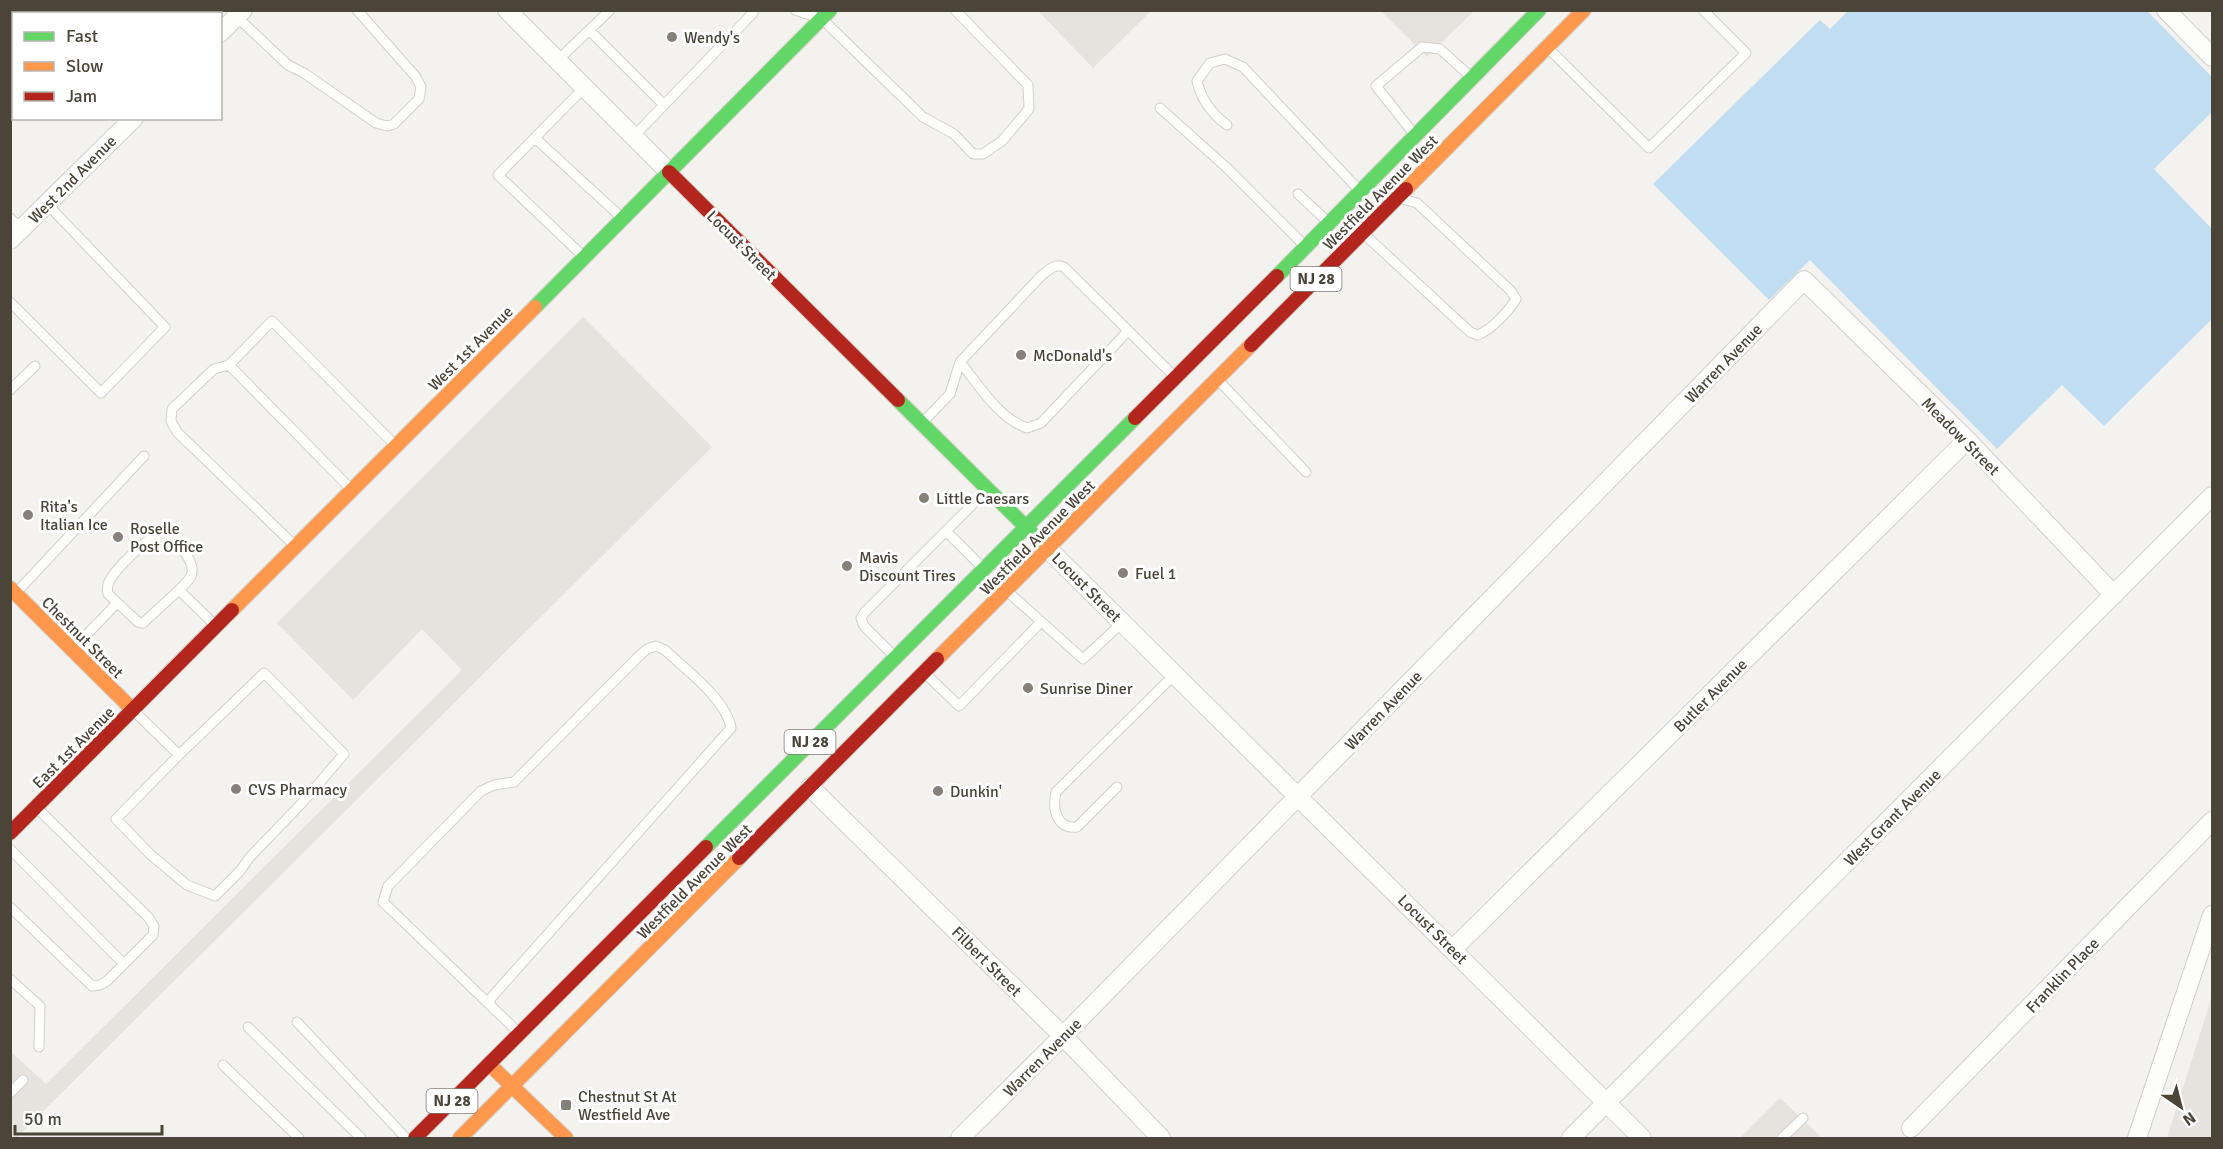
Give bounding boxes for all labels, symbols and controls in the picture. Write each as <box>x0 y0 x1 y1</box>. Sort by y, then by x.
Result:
legend <box>12 12 222 120</box>
text: Fast <box>66 25 98 47</box>
place label: Wendy's <box>684 28 740 48</box>
marker: Wendy's <box>665 30 679 44</box>
text: Slow <box>66 55 103 77</box>
text: Jam <box>66 85 97 107</box>
street label: West 2nd Avenue <box>24 131 121 228</box>
street label: Westfield Avenue West <box>1319 131 1443 255</box>
street label: Locust Street <box>702 207 781 285</box>
road number: NJ 28 <box>1290 267 1342 291</box>
street label: West 1st Avenue <box>424 302 517 395</box>
street label: Warren Avenue <box>1681 320 1767 408</box>
place label: McDonald's <box>1033 346 1112 366</box>
marker: McDonald's <box>1014 348 1028 362</box>
street label: Meadow Street <box>1917 393 2004 480</box>
street label: Westfield Avenue West <box>976 476 1100 600</box>
place label: Little Caesars <box>936 489 1029 509</box>
marker: Little Caesars <box>917 491 931 505</box>
place label: Rita's Italian Ice <box>40 497 108 535</box>
marker: Rita's Italian Ice <box>21 508 35 522</box>
place label: Roselle Post Office <box>130 519 203 557</box>
marker: Roselle Post Office <box>111 530 125 544</box>
place label: Mavis Discount Tires <box>859 548 956 586</box>
street label: Locust Street <box>1047 549 1126 627</box>
marker: Mavis Discount Tires <box>840 559 854 573</box>
place label: Fuel 1 <box>1135 564 1177 584</box>
marker: Fuel 1 <box>1116 566 1130 580</box>
street label: Chestnut Street <box>37 593 128 683</box>
street label: Butler Avenue <box>1670 655 1752 737</box>
street label: Warren Avenue <box>1341 667 1427 755</box>
place label: Sunrise Diner <box>1040 679 1133 699</box>
marker: Sunrise Diner <box>1021 681 1035 695</box>
street label: East 1st Avenue <box>28 702 119 793</box>
road number: NJ 28 <box>784 730 836 754</box>
street label: West Grant Avenue <box>1840 765 1945 870</box>
place label: CVS Pharmacy <box>248 780 348 800</box>
marker: CVS Pharmacy <box>229 782 243 796</box>
place label: Dunkin' <box>950 782 1002 802</box>
marker: Dunkin' <box>931 784 945 798</box>
street label: Westfield Avenue West <box>633 820 757 944</box>
street label: Locust Street <box>1393 891 1472 969</box>
street label: Filbert Street <box>947 923 1026 1001</box>
street label: Franklin Place <box>2022 934 2104 1017</box>
street label: Warren Avenue <box>999 1014 1086 1101</box>
north arrow <box>2151 1077 2211 1137</box>
place label: Chestnut St At Westfield Ave <box>578 1087 677 1125</box>
road number: NJ 28 <box>426 1089 478 1113</box>
scale bar <box>15 1098 162 1136</box>
marker: Chestnut St At Westfield Ave <box>559 1098 573 1112</box>
text: N <box>2179 1107 2199 1130</box>
text: 50 m <box>24 1108 62 1130</box>

